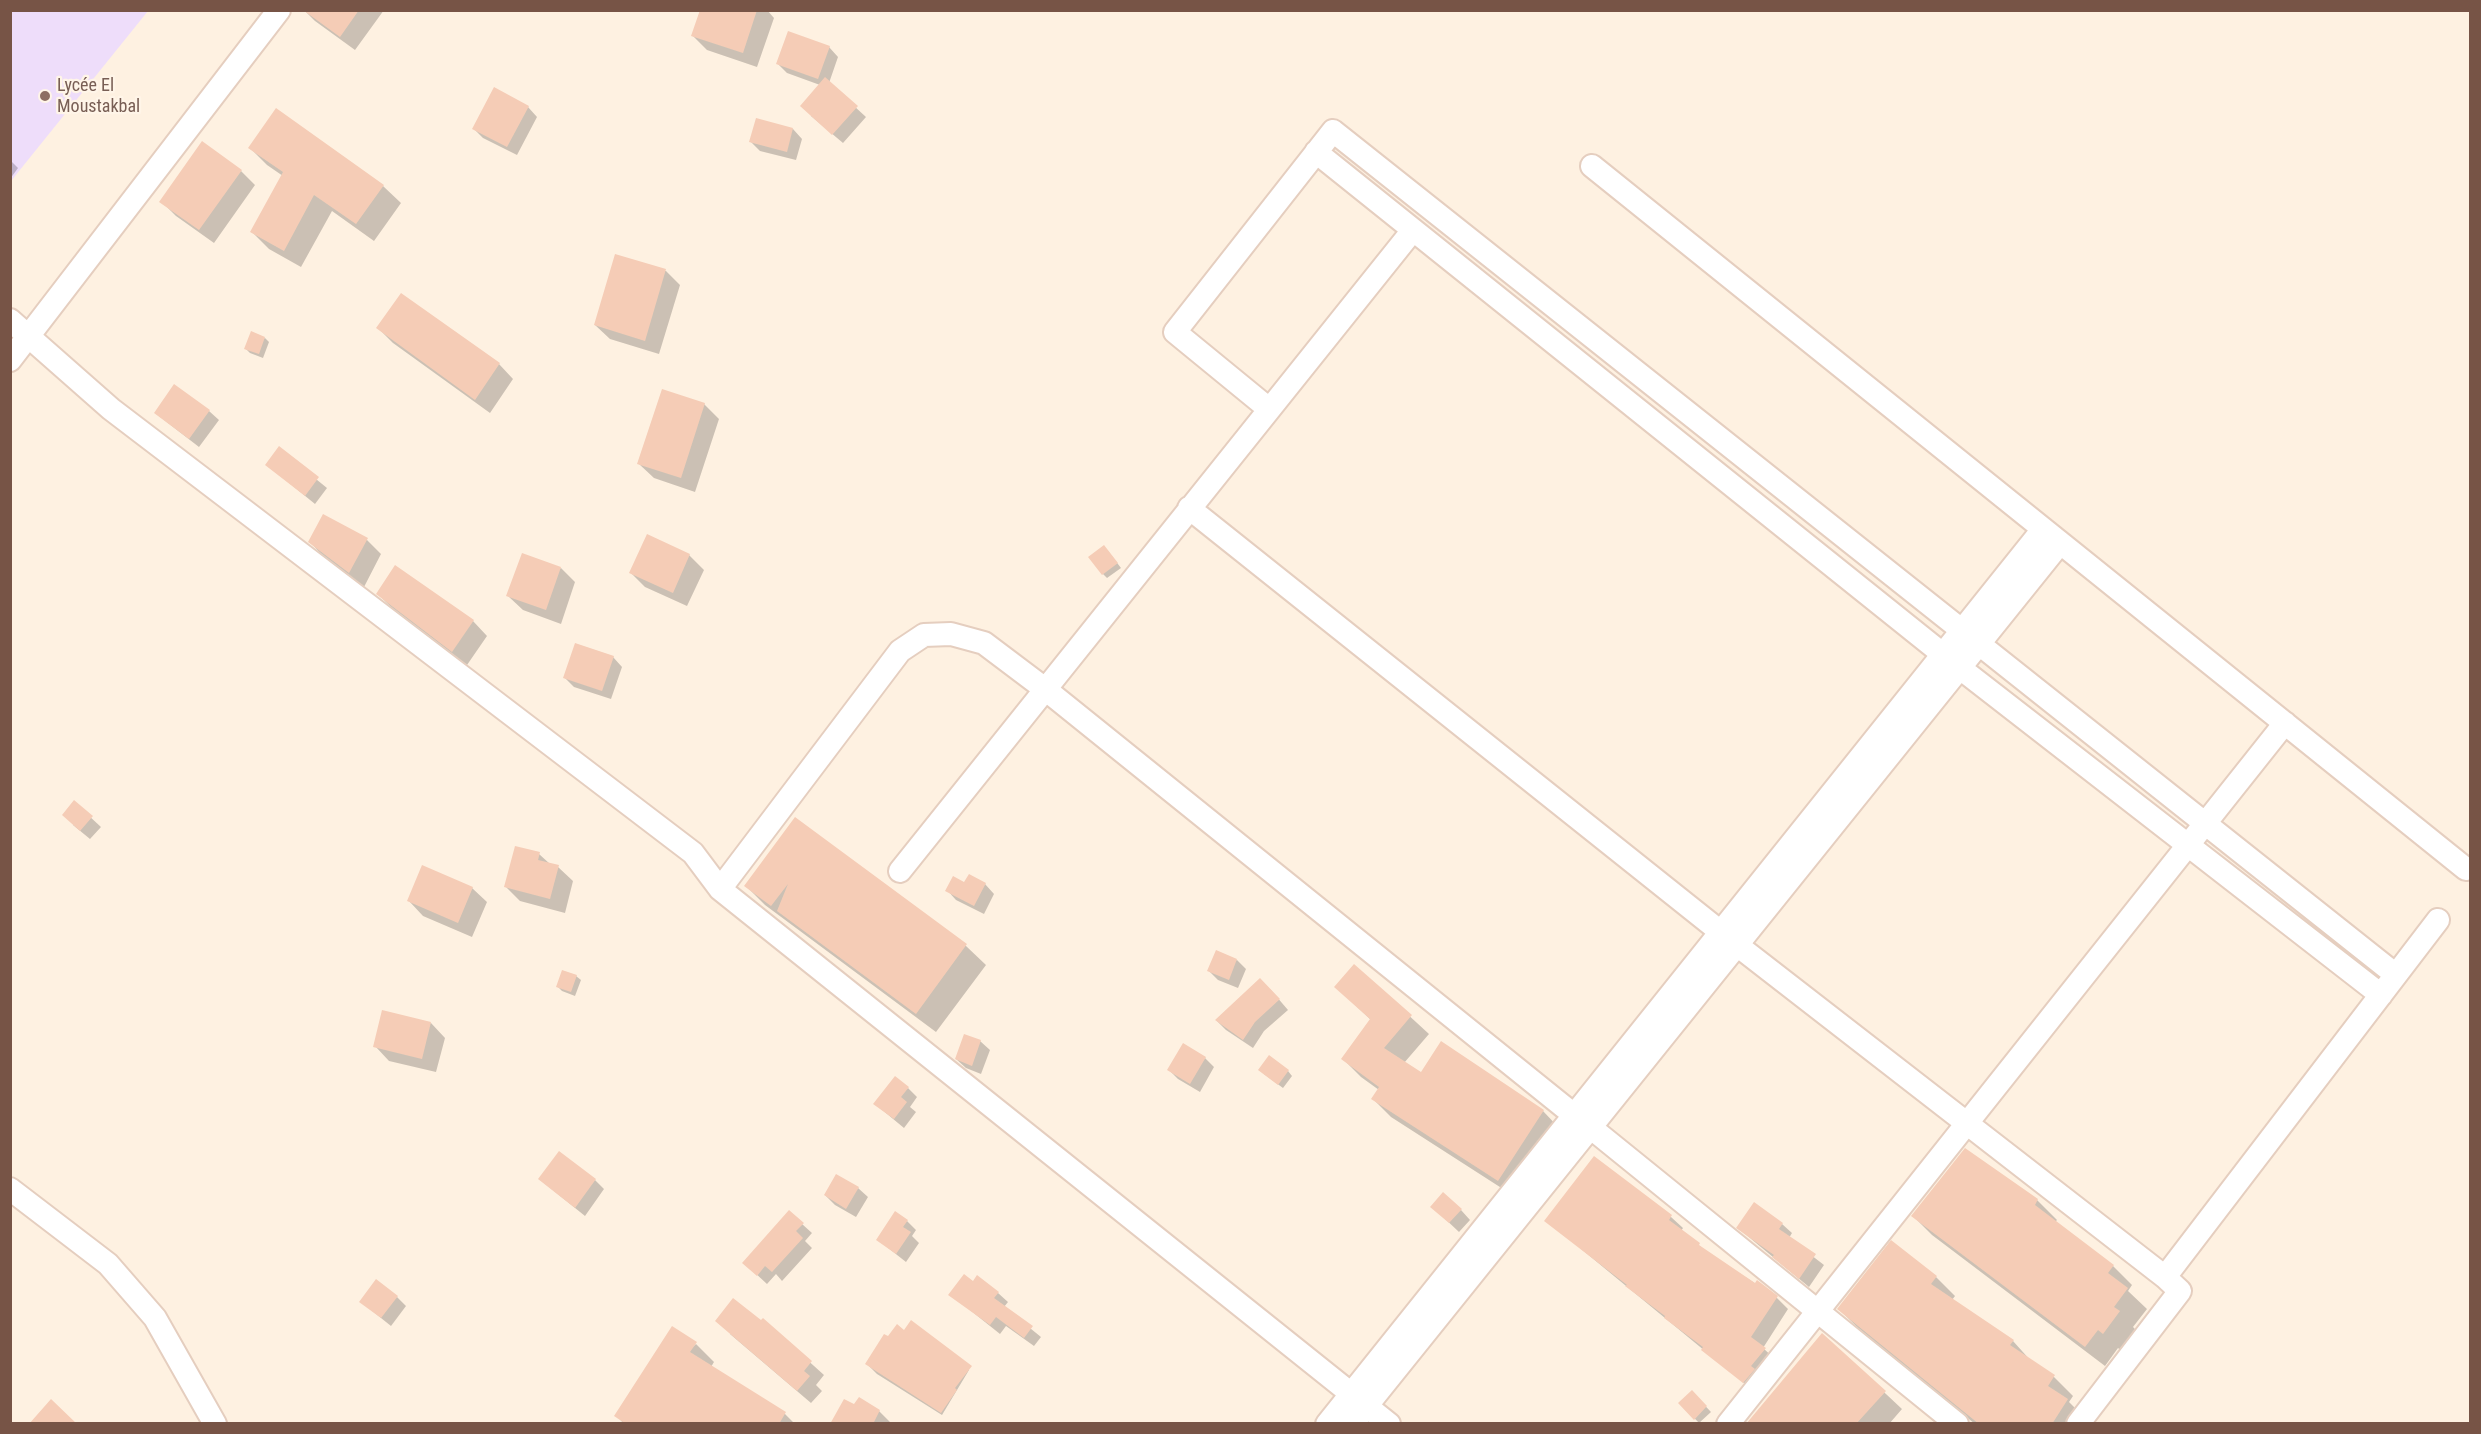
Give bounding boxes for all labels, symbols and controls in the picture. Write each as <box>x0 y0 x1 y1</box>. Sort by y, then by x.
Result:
place label: Lycée El Moustakbal <box>57 75 140 118</box>
marker: Lycée El Moustakbal <box>38 89 52 103</box>

